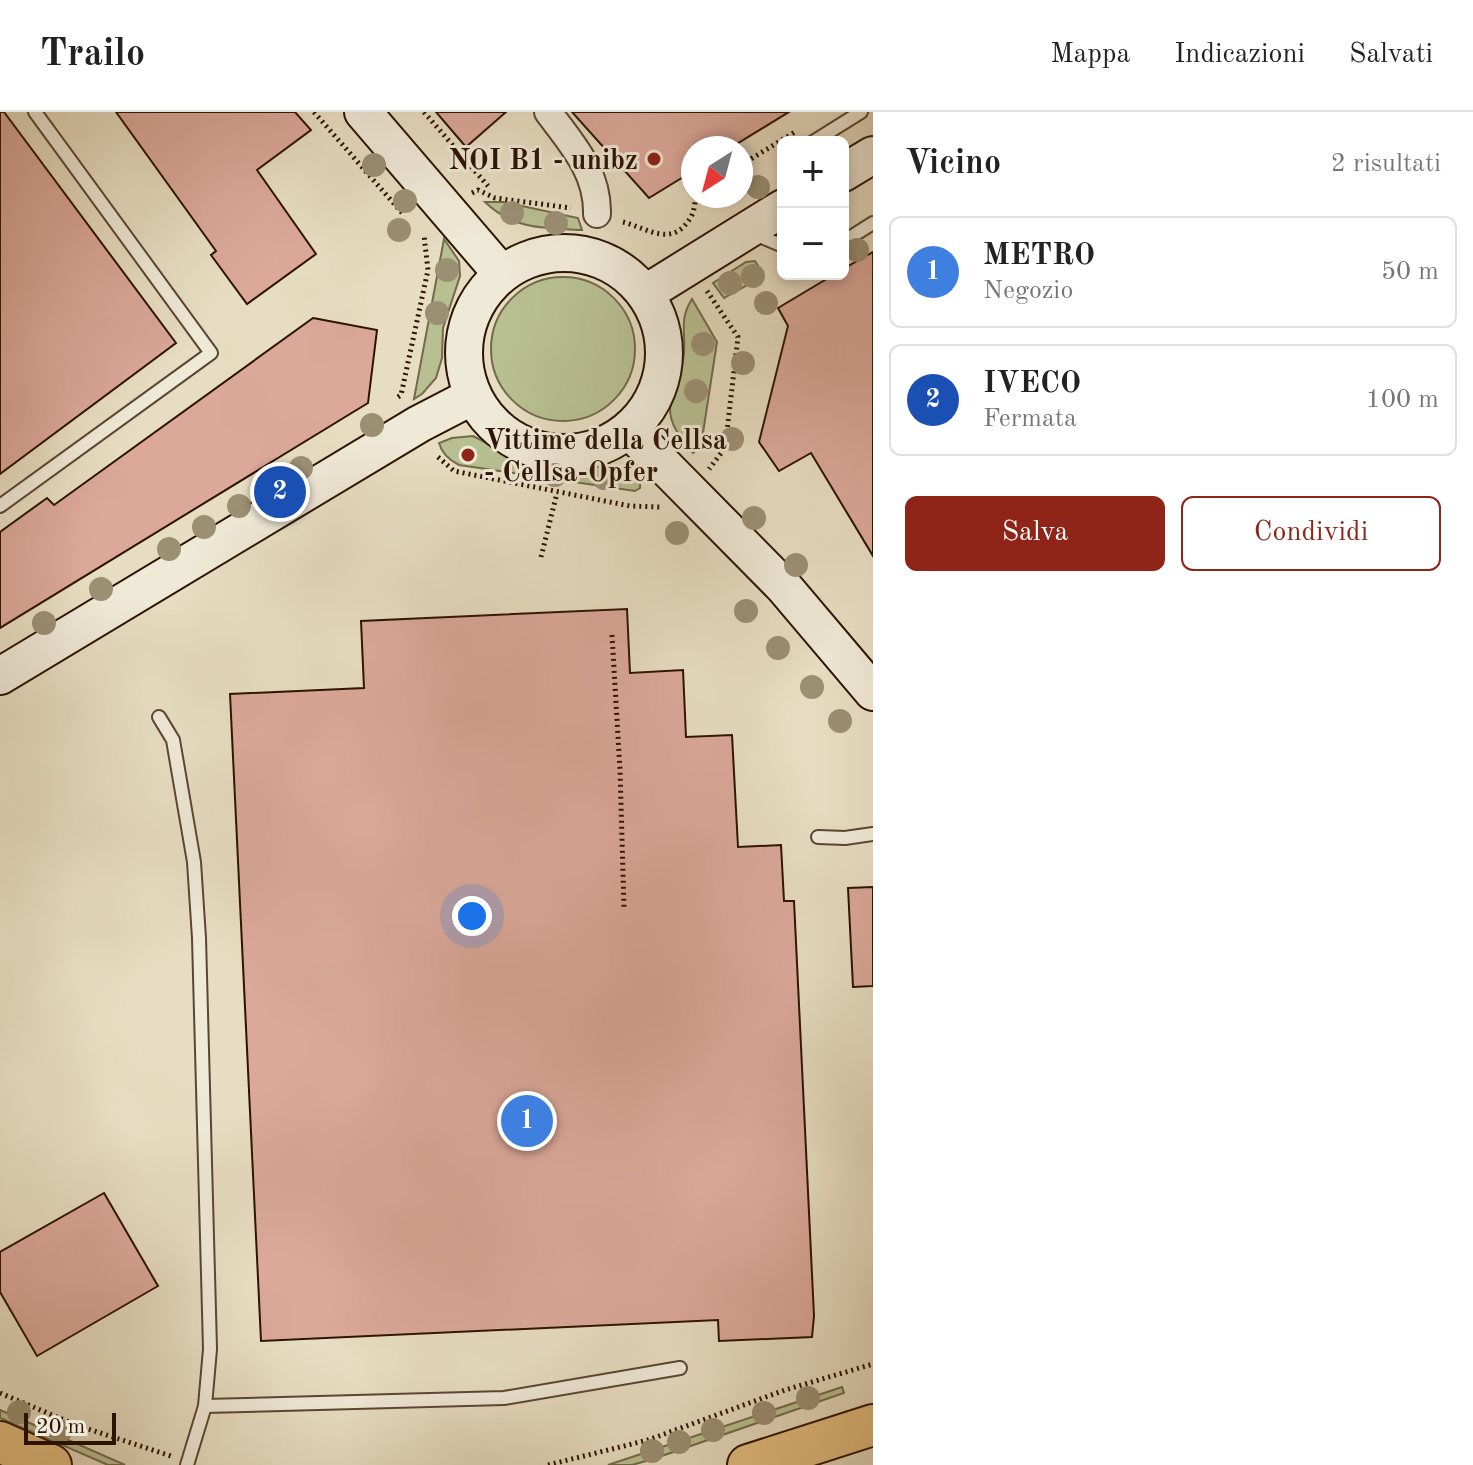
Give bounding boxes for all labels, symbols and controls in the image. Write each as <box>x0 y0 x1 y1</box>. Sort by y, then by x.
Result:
text: Trailo <box>40 36 145 74</box>
text: Mappa <box>1050 41 1130 69</box>
text: Indicazioni <box>1174 41 1305 69</box>
text: Salvati <box>1349 41 1433 69</box>
north arrow <box>681 136 753 208</box>
map controls <box>777 136 849 280</box>
button: + <box>777 136 849 208</box>
text: Vicino <box>905 147 1001 181</box>
place label: NOI B1 - unibz <box>448 148 638 176</box>
marker: NOI B1 - unibz <box>645 150 663 168</box>
text: 2 risultati <box>1331 151 1441 177</box>
button: − <box>777 208 849 280</box>
text: METRO <box>983 241 1095 271</box>
text: 1 <box>925 259 941 285</box>
text: 50 m <box>1381 259 1439 285</box>
text: Negozio <box>983 278 1073 304</box>
text: IVECO <box>983 369 1081 399</box>
text: 2 <box>925 387 941 413</box>
text: 100 m <box>1366 387 1439 413</box>
text: Fermata <box>983 406 1077 432</box>
place label: Vittime della Cellsa - Cellsa-Opfer <box>484 428 727 488</box>
marker: Vittime della Cellsa - Cellsa-Opfer <box>459 446 477 464</box>
pin: 2 <box>254 462 306 522</box>
button: Salva <box>905 496 1165 571</box>
button: Condividi <box>1181 496 1441 571</box>
your location <box>452 896 492 936</box>
pin: 1 <box>501 1091 553 1151</box>
scale bar <box>24 1409 116 1445</box>
text: 20 m <box>36 1416 85 1438</box>

